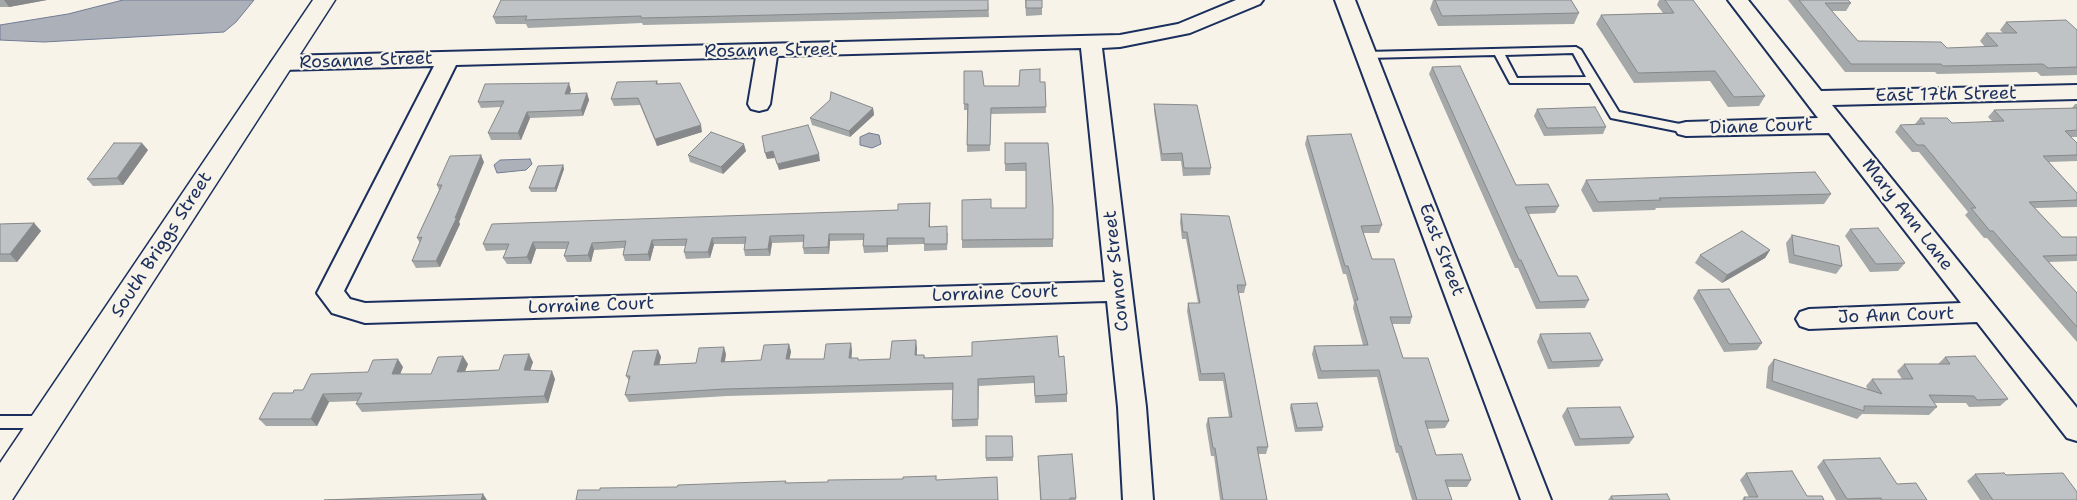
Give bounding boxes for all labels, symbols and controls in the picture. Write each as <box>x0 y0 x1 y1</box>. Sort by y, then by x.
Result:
street label: Rosanne Street <box>704 39 838 63</box>
street label: Rosanne Street <box>299 48 433 74</box>
street label: East 17th Street <box>1875 83 2017 107</box>
street label: Diane Court <box>1709 114 1813 140</box>
street label: Mary Ann Lane <box>1857 155 1957 275</box>
street label: South Briggs Street <box>107 168 217 322</box>
street label: East Street <box>1413 201 1469 299</box>
street label: Connor Street <box>1100 209 1134 333</box>
street label: Lorraine Court <box>931 281 1059 307</box>
street label: Lorraine Court <box>527 293 655 319</box>
street label: Jo Ann Court <box>1837 303 1955 329</box>

